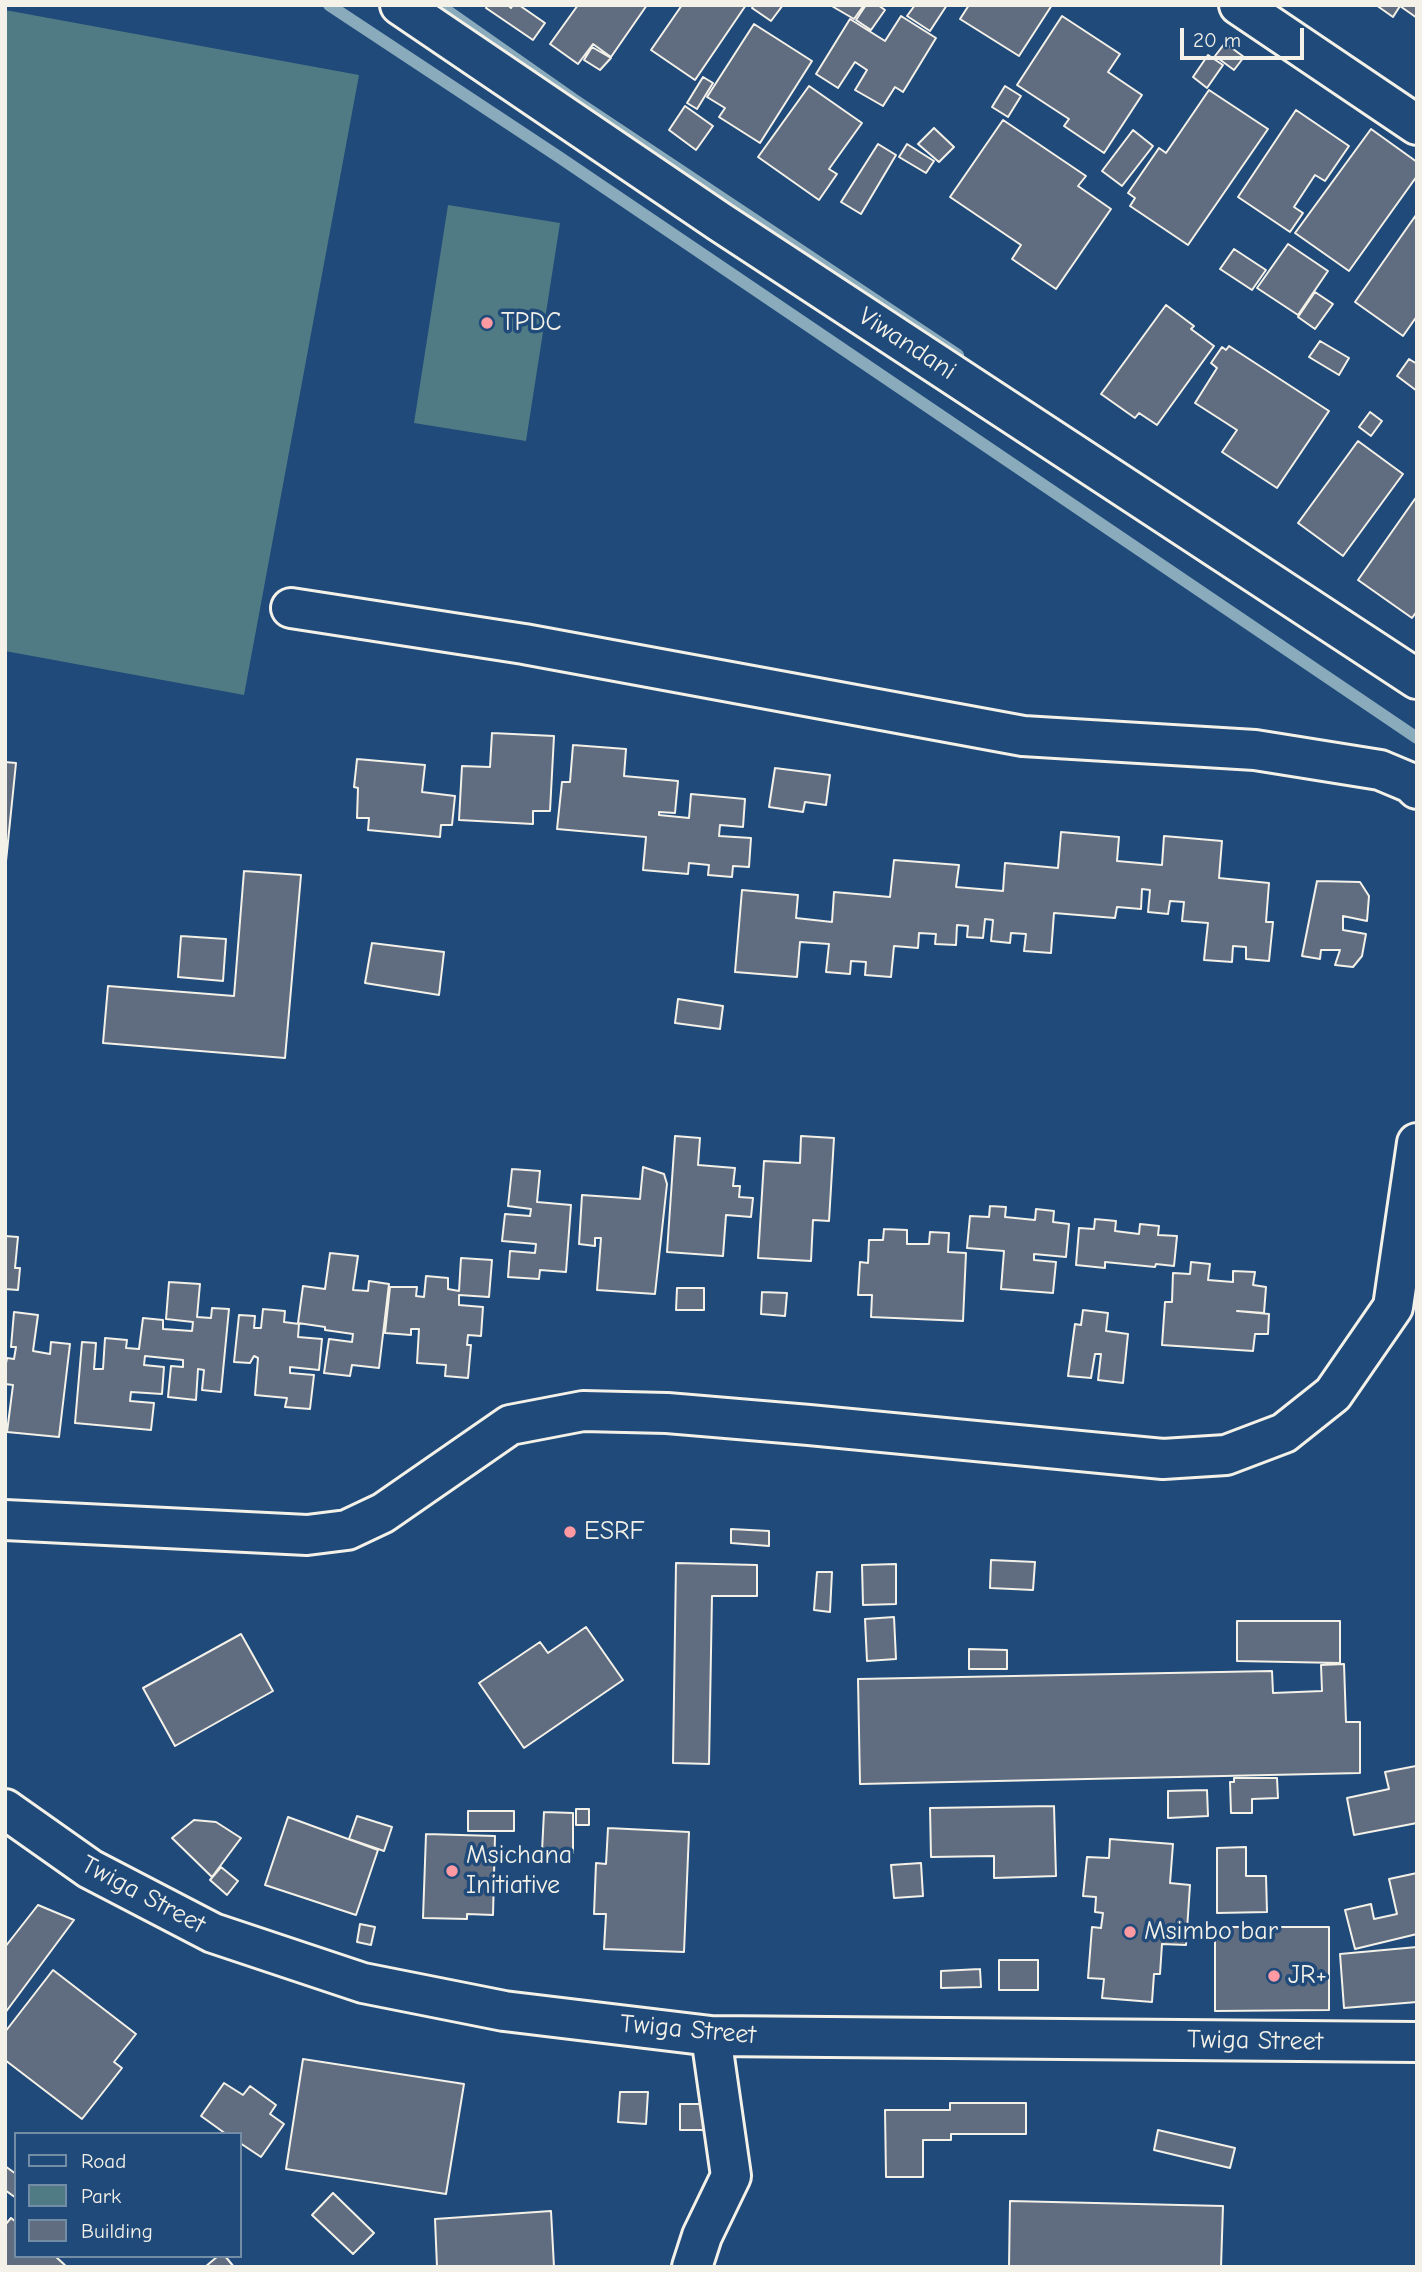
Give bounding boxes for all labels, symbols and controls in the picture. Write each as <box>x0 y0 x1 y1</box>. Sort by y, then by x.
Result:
scale bar <box>1184 14 1308 58</box>
text: 20 m <box>1193 28 1241 52</box>
street label: Viwandani <box>852 301 962 387</box>
place label: TPDC <box>501 307 561 339</box>
marker: TPDC <box>479 315 495 331</box>
place label: ESRF <box>584 1516 645 1548</box>
marker: ESRF <box>562 1524 578 1540</box>
place label: Msichana Initiative <box>466 1840 572 1902</box>
street label: Twiga Street <box>76 1849 210 1941</box>
marker: Msichana Initiative <box>444 1863 460 1879</box>
place label: Msimbo bar <box>1144 1916 1278 1948</box>
marker: Msimbo bar <box>1122 1924 1138 1940</box>
place label: JR+ <box>1288 1960 1327 1992</box>
marker: JR+ <box>1266 1968 1282 1984</box>
street label: Twiga Street <box>619 2009 757 2051</box>
street label: Twiga Street <box>1187 2024 1323 2058</box>
legend <box>14 2132 242 2258</box>
text: Road <box>81 2149 126 2173</box>
text: Park <box>81 2184 121 2208</box>
text: Building <box>81 2219 153 2243</box>

